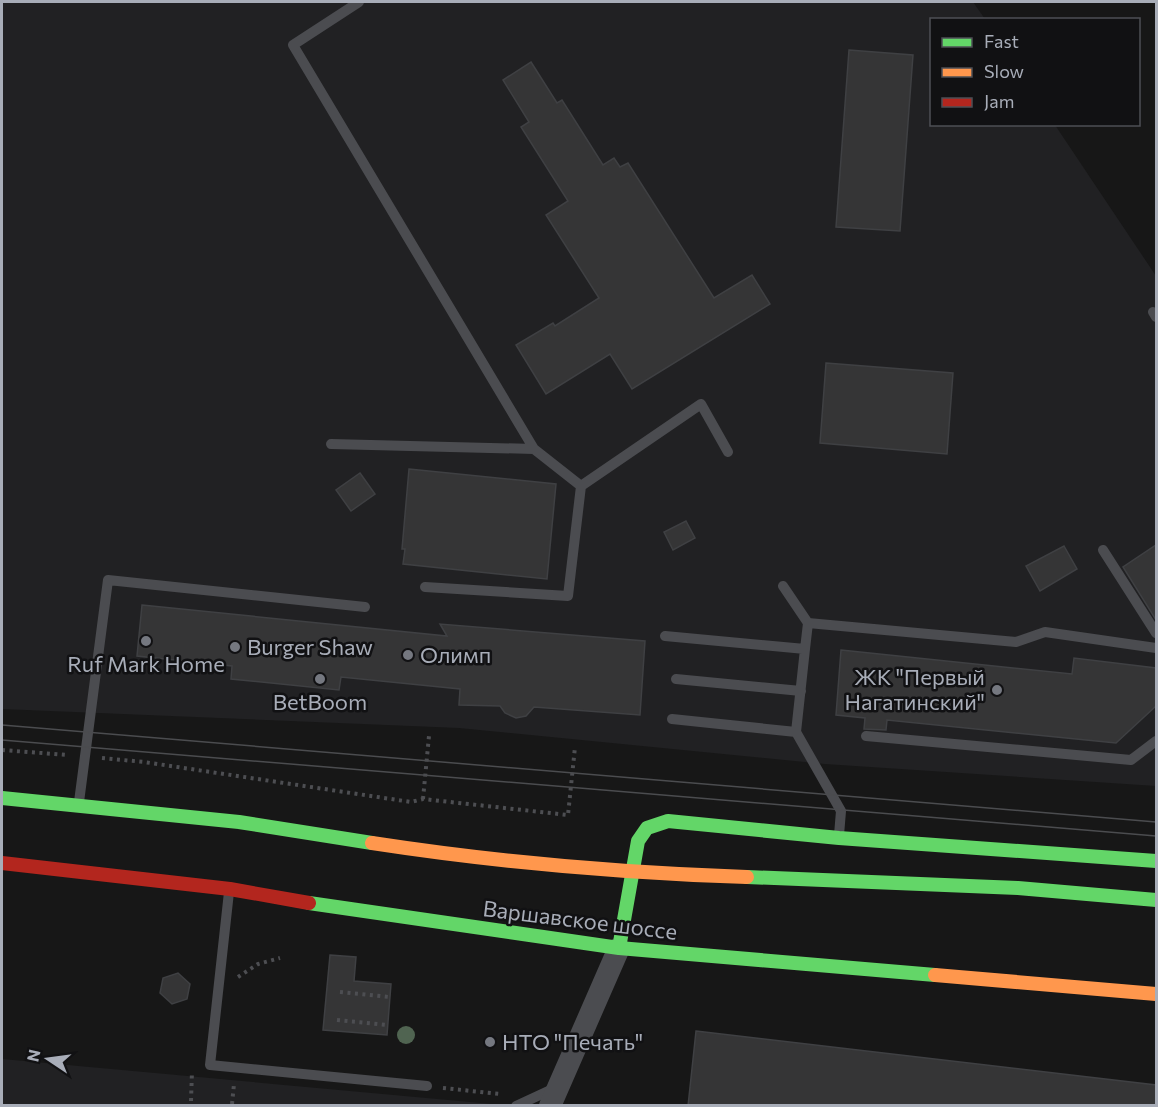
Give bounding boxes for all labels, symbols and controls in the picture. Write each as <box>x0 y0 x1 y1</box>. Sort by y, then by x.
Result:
legend <box>930 18 1140 126</box>
text: Fast <box>984 30 1019 52</box>
text: Slow <box>984 60 1024 82</box>
text: Jam <box>984 90 1014 112</box>
place label: Burger Shaw <box>247 633 373 660</box>
marker: Ruf Mark Home <box>139 634 153 648</box>
marker: Burger Shaw <box>228 640 242 654</box>
place label: Олимп <box>420 641 491 668</box>
marker: Олимп <box>401 648 415 662</box>
place label: Ruf Mark Home <box>67 650 225 677</box>
place label: ЖК "Первый Нагатинский" <box>844 663 985 715</box>
marker: BetBoom <box>313 672 327 686</box>
marker: ЖК "Первый Нагатинский" <box>990 683 1004 697</box>
place label: BetBoom <box>273 688 367 715</box>
street label: Варшавское шоссе <box>481 894 679 945</box>
place label: НТО "Печать" <box>502 1028 643 1055</box>
north arrow <box>18 1029 78 1089</box>
marker: НТО "Печать" <box>483 1035 497 1049</box>
text: N <box>22 1048 44 1063</box>

